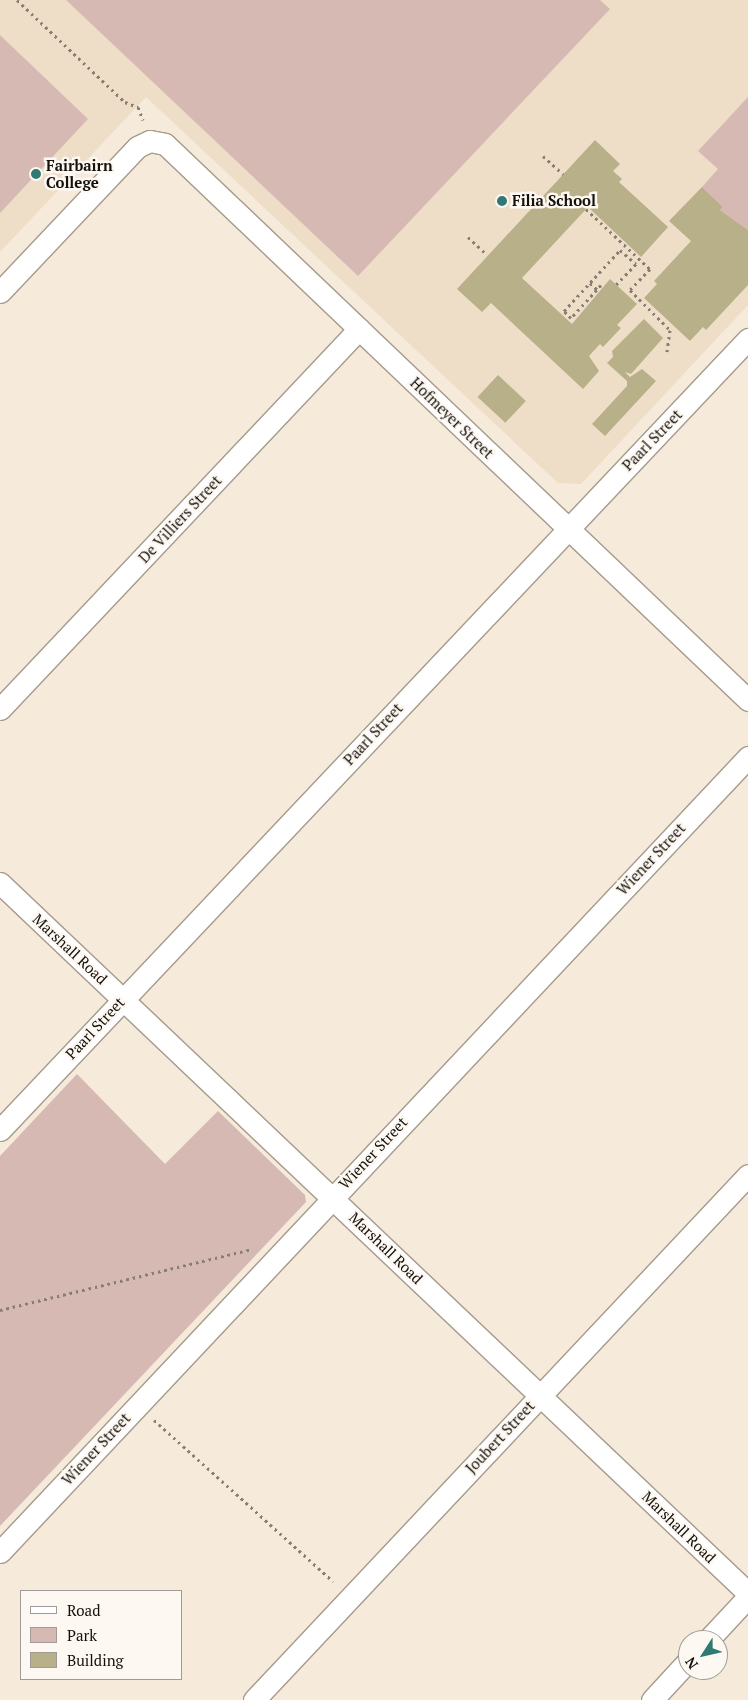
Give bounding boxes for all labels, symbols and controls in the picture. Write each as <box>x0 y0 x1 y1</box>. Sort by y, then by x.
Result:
place label: Fairbairn College <box>46 156 113 191</box>
marker: Fairbairn College <box>30 168 42 180</box>
place label: Filia School <box>512 192 596 210</box>
marker: Filia School <box>496 195 508 207</box>
street label: Hofmeyer Street <box>407 374 497 462</box>
street label: Paarl Street <box>618 406 686 474</box>
street label: De Villiers Street <box>135 471 225 567</box>
street label: Paarl Street <box>340 699 406 769</box>
street label: Wiener Street <box>613 819 689 899</box>
street label: Marshall Road <box>29 910 111 988</box>
street label: Paarl Street <box>62 993 128 1063</box>
street label: Wiener Street <box>335 1113 411 1193</box>
street label: Marshall Road <box>345 1208 427 1288</box>
street label: Joubert Street <box>462 1397 538 1477</box>
street label: Wiener Street <box>58 1409 134 1489</box>
street label: Marshall Road <box>638 1487 720 1567</box>
legend <box>20 1590 182 1680</box>
text: Road <box>67 1600 100 1620</box>
text: Park <box>67 1625 97 1645</box>
north arrow <box>678 1630 728 1680</box>
text: Building <box>67 1650 124 1670</box>
text: N <box>680 1654 702 1673</box>

